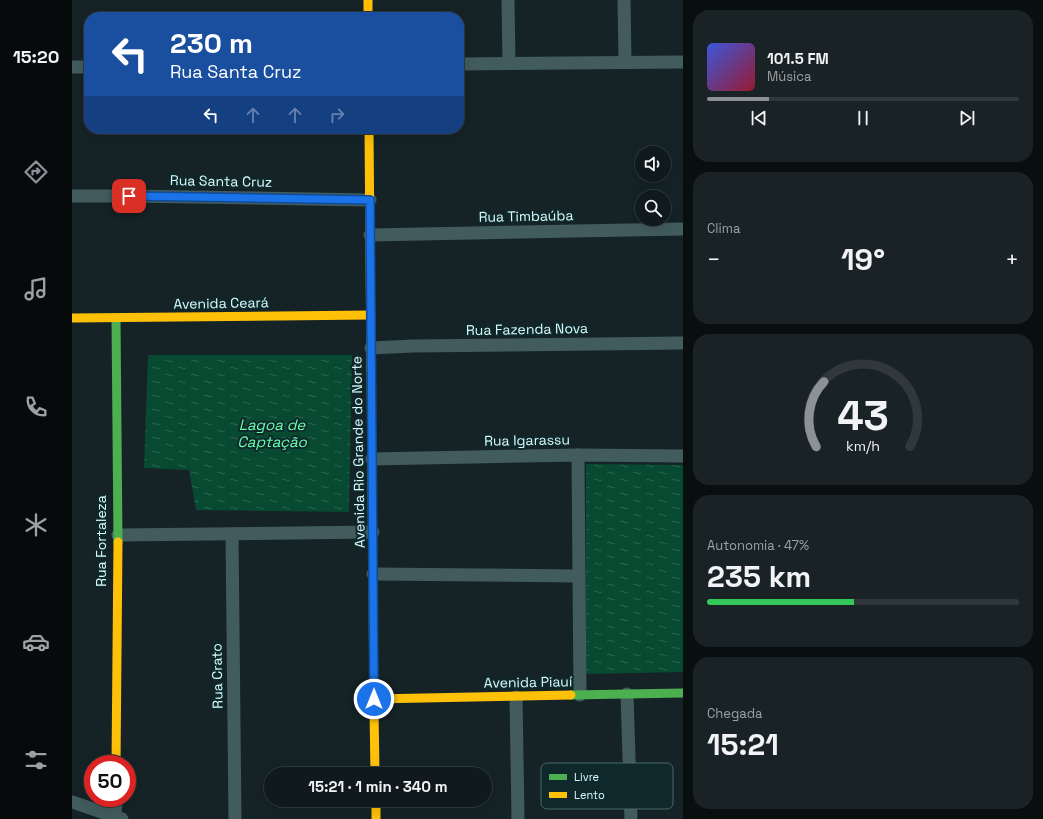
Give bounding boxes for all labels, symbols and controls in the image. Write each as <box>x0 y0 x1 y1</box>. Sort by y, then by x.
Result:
text: 230 m <box>170 25 253 61</box>
icon: left <box>104 28 156 80</box>
text: 15:20 <box>13 45 59 68</box>
text: 101.5 FM <box>767 49 829 68</box>
text: Rua Santa Cruz <box>170 60 301 83</box>
text: Música <box>767 68 812 85</box>
icon: left <box>200 104 222 126</box>
icon: ahead <box>242 104 264 126</box>
icon: ahead <box>284 104 306 126</box>
icon: right <box>326 104 348 126</box>
icon: previous <box>748 107 770 129</box>
icon: pause <box>852 107 874 129</box>
icon: next <box>956 107 978 129</box>
map controls <box>635 146 671 226</box>
button: sound <box>635 146 671 182</box>
icon: directions <box>22 158 50 186</box>
street label: Rua Santa Cruz <box>170 171 272 191</box>
pin <box>112 179 146 213</box>
icon: arrive <box>118 185 140 207</box>
button: search <box>635 190 671 226</box>
street label: Rua Timbaúba <box>478 206 574 226</box>
text: Clima <box>707 220 740 237</box>
text: 19° <box>841 240 885 279</box>
text: − <box>707 245 721 273</box>
text: + <box>1005 245 1019 273</box>
icon: music <box>22 275 50 303</box>
street label: Avenida Ceará <box>173 293 269 313</box>
street label: Rua Fazenda Nova <box>466 319 588 339</box>
street label: Avenida Rio Grande do Norte <box>347 356 369 548</box>
text: 43 <box>837 389 889 442</box>
icon: phone <box>22 393 50 421</box>
water label: Lagoa de Captação <box>237 415 308 451</box>
street label: Rua Igarassu <box>484 430 570 450</box>
text: km/h <box>846 437 880 455</box>
street label: Rua Fortaleza <box>92 495 110 587</box>
icon: climate <box>22 511 50 539</box>
text: Autonomia · 47% <box>707 537 809 554</box>
text: 235 km <box>707 557 811 596</box>
icon: car <box>22 628 50 656</box>
street label: Rua Crato <box>207 643 227 709</box>
street label: Avenida Piauí <box>484 672 573 692</box>
position arrow <box>353 678 395 720</box>
text: Chegada <box>707 705 763 722</box>
text: 15:21 <box>707 725 779 764</box>
icon: filters <box>22 746 50 774</box>
speed limit sign: 50 <box>84 755 136 807</box>
legend <box>541 763 673 809</box>
text: Livre <box>574 770 599 784</box>
text: 15:21 · 1 min · 340 m <box>308 777 448 796</box>
text: Lento <box>574 788 605 802</box>

